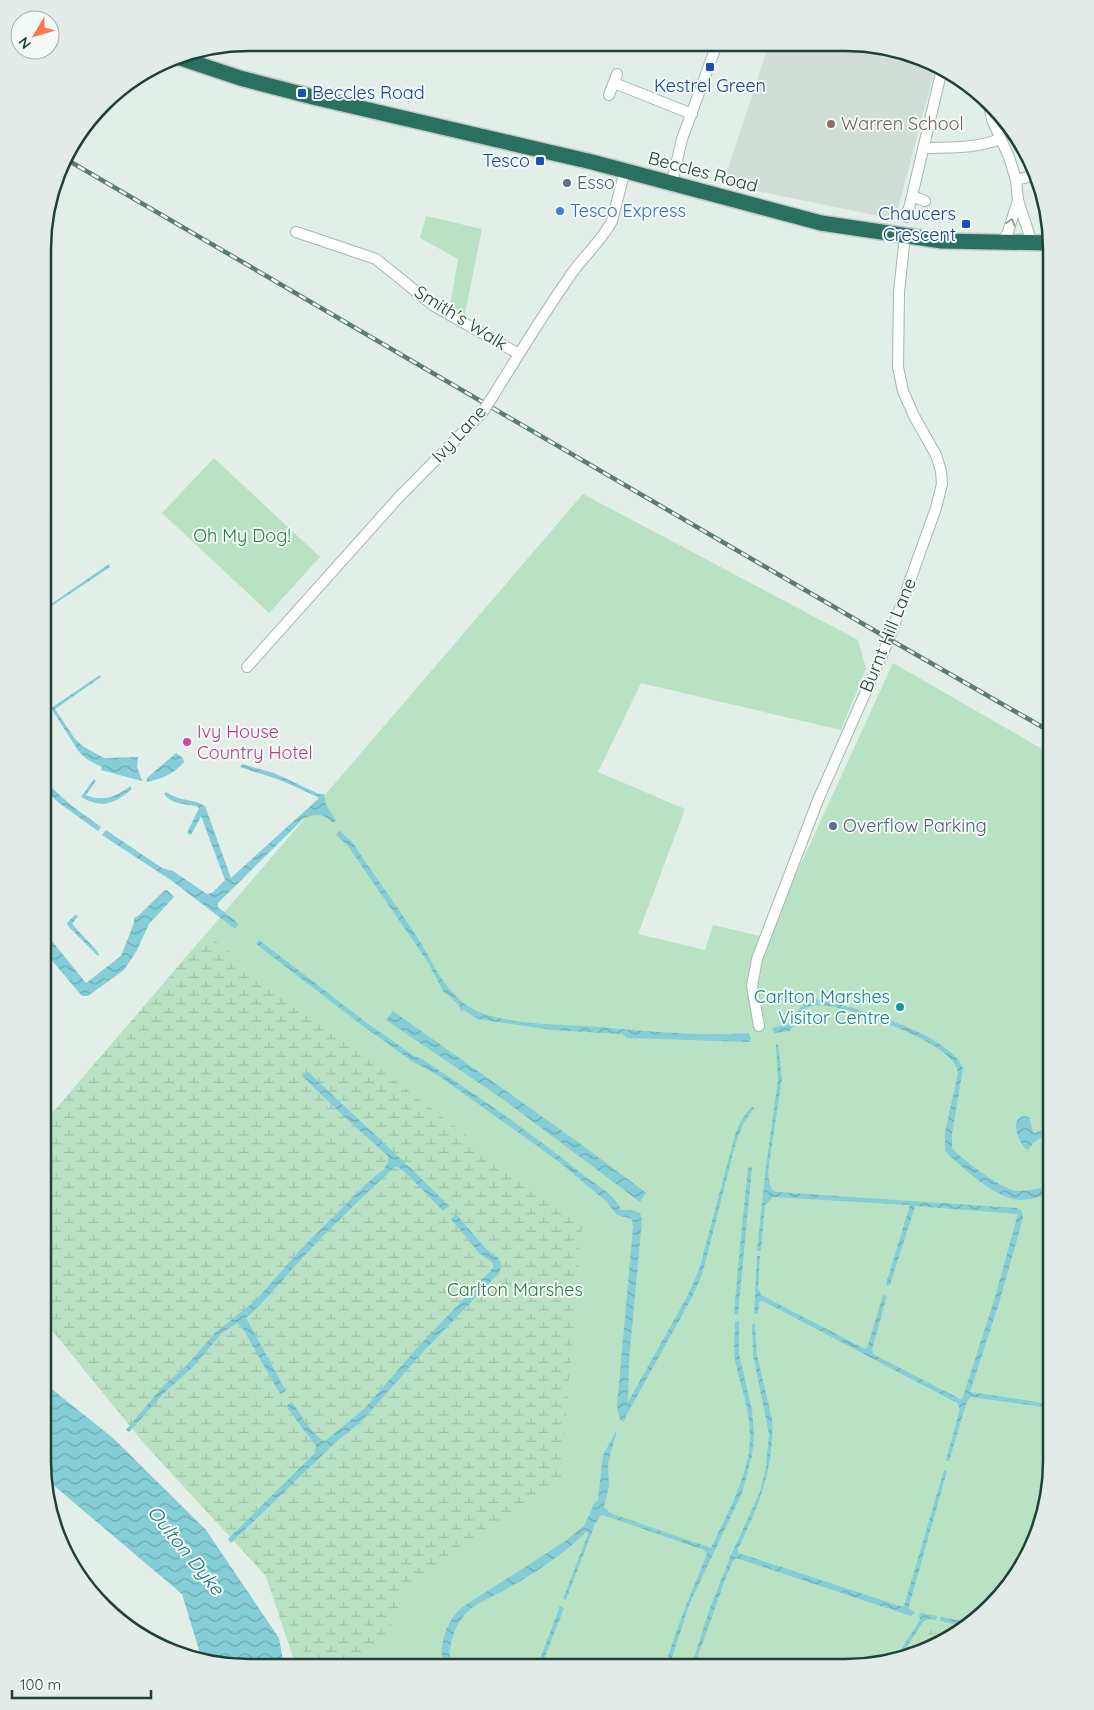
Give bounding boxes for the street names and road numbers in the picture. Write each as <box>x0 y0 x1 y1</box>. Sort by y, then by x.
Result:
street label: Beccles Road <box>646 146 761 197</box>
street label: Smith's Walk <box>410 280 512 355</box>
street label: Ivy Lane <box>426 400 491 467</box>
street label: Burnt Hill Lane <box>854 574 921 695</box>

